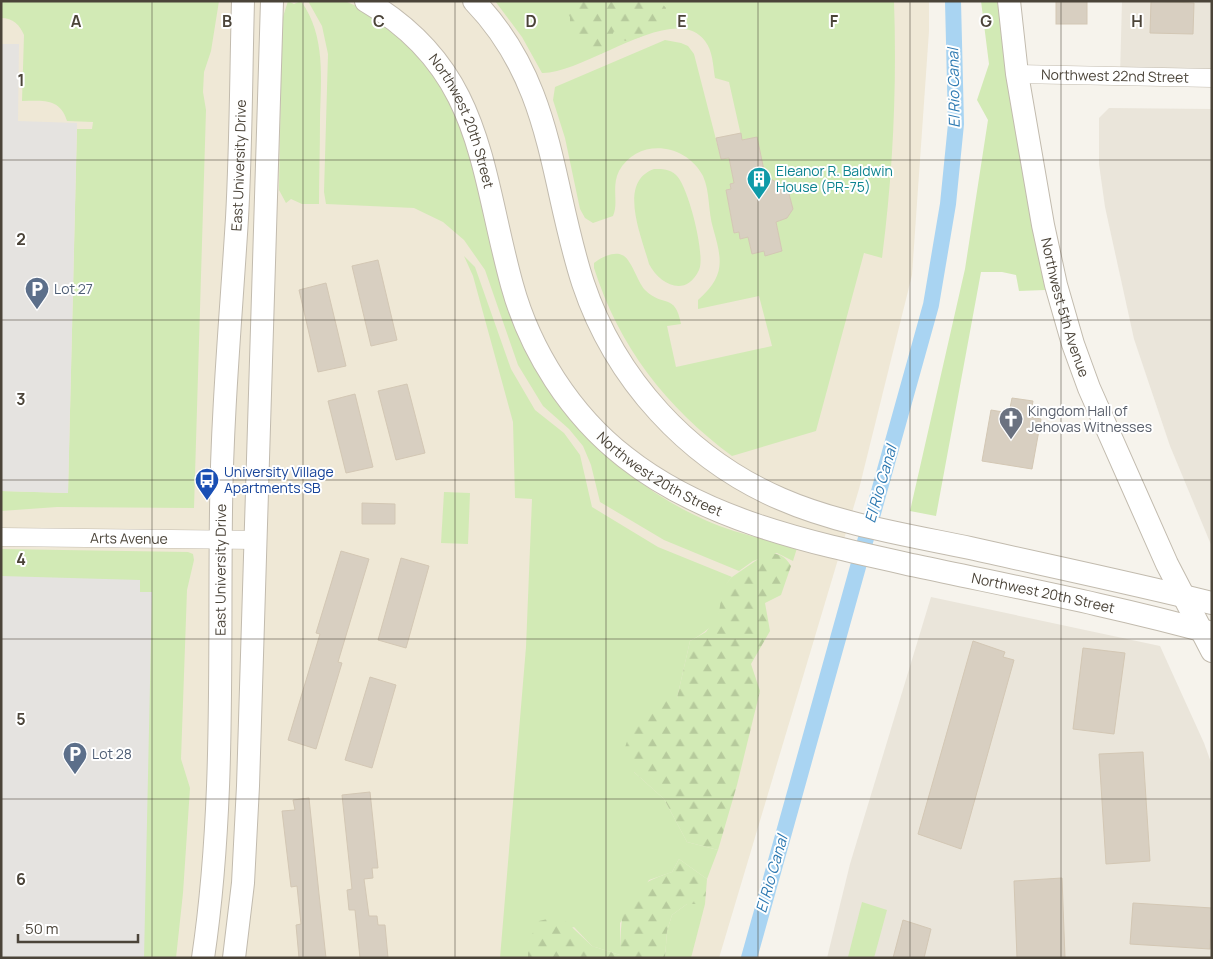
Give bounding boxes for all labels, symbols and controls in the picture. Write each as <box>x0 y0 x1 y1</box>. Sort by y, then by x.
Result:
text: A <box>71 10 82 32</box>
text: B <box>222 10 232 32</box>
text: C <box>373 10 385 32</box>
text: D <box>525 10 537 32</box>
text: E <box>677 10 687 32</box>
text: F <box>830 10 839 32</box>
text: G <box>980 10 992 32</box>
text: H <box>1131 10 1143 32</box>
water label: El Rio Canal <box>942 45 965 128</box>
street label: Northwest 20th Street <box>425 49 499 191</box>
street label: Northwest 22nd Street <box>1041 64 1189 87</box>
text: 1 <box>17 69 25 91</box>
street label: East University Drive <box>226 99 250 232</box>
place label: Eleanor R. Baldwin House (PR-75) <box>776 161 893 196</box>
building icon: Eleanor R. Baldwin House (PR-75) <box>746 166 772 200</box>
text: 2 <box>16 228 26 250</box>
street label: Northwest 5th Avenue <box>1037 236 1094 380</box>
parking icon: Lot 27 <box>24 276 50 310</box>
place label: Lot 27 <box>54 279 93 298</box>
text: 3 <box>16 388 26 410</box>
place label: Kingdom Hall of Jehovas Witnesses <box>1028 401 1152 436</box>
church icon: Kingdom Hall of Jehovas Witnesses <box>998 406 1024 440</box>
street label: Northwest 20th Street <box>593 427 726 520</box>
water label: El Rio Canal <box>859 440 902 525</box>
place label: University Village Apartments SB <box>224 462 334 497</box>
bus stop icon: University Village Apartments SB <box>194 467 220 501</box>
street label: East University Drive <box>210 504 230 636</box>
street label: Arts Avenue <box>90 528 168 548</box>
text: 4 <box>16 548 26 570</box>
street label: Northwest 20th Street <box>970 568 1117 617</box>
text: 5 <box>16 708 26 730</box>
parking icon: Lot 28 <box>62 741 88 775</box>
place label: Lot 28 <box>92 744 132 763</box>
water label: El Rio Canal <box>750 830 793 915</box>
text: 6 <box>16 868 26 890</box>
scale bar <box>18 912 138 944</box>
text: 50 m <box>25 918 59 939</box>

